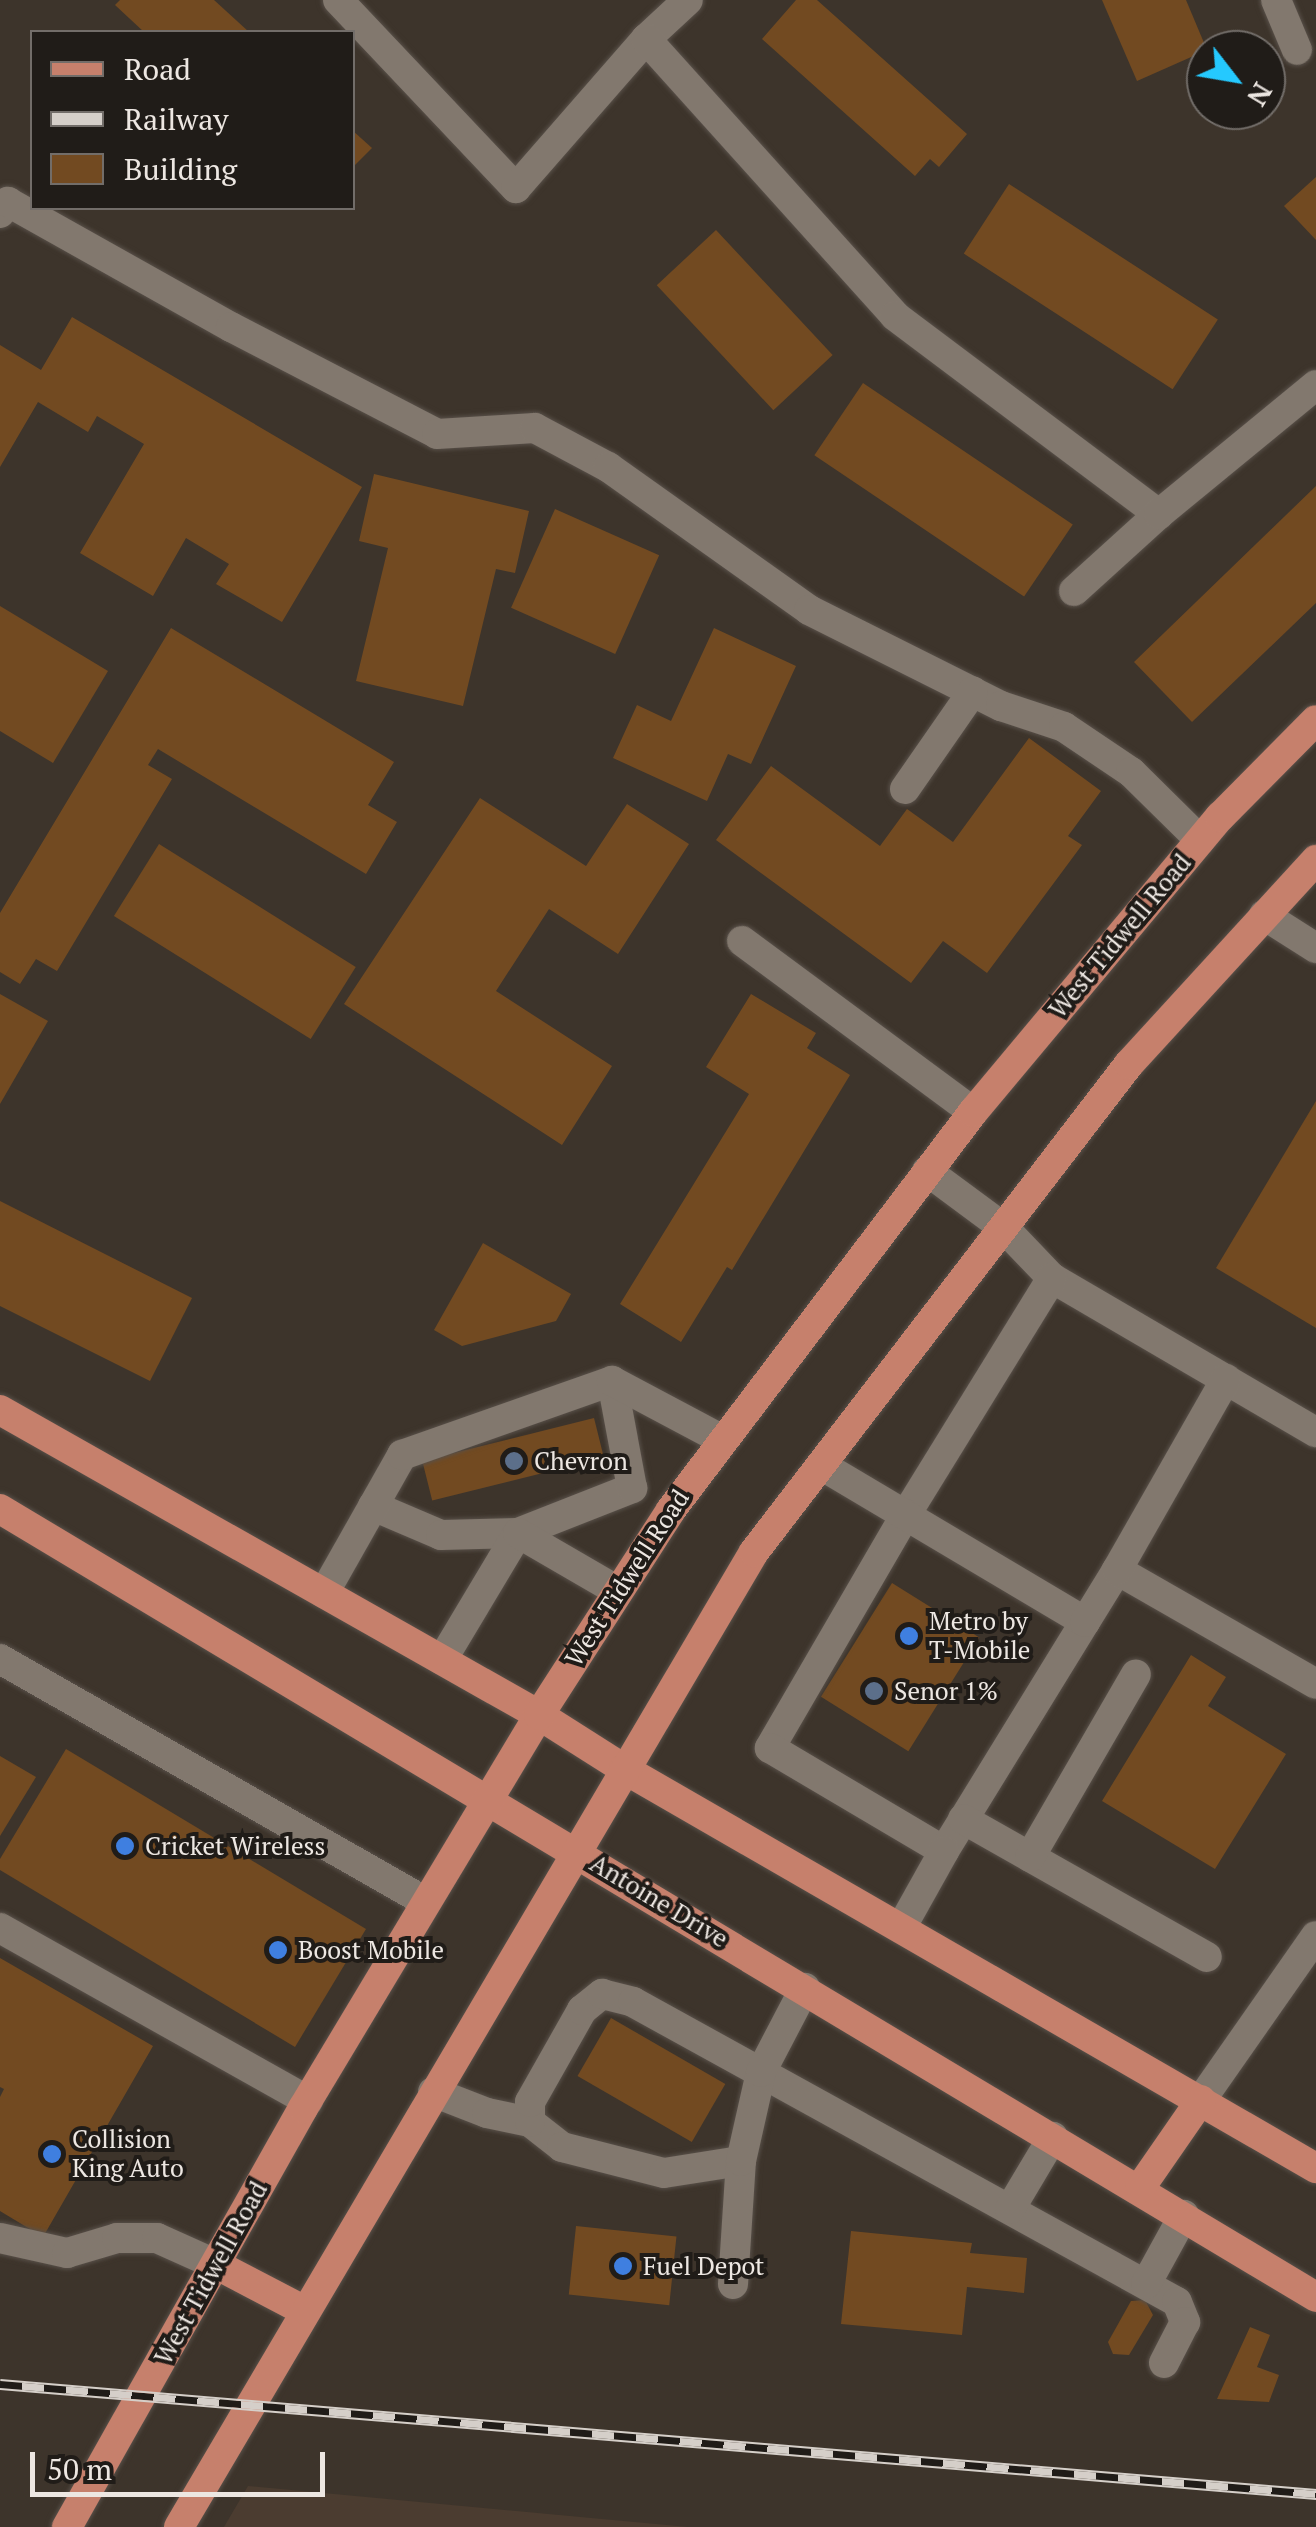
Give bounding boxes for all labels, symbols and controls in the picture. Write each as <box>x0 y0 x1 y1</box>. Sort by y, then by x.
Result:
legend <box>30 30 355 210</box>
north arrow <box>1186 30 1286 130</box>
text: Road <box>124 49 191 89</box>
text: N <box>1239 76 1282 113</box>
text: Railway <box>124 99 228 139</box>
text: Building <box>124 149 237 189</box>
street label: West Tidwell Road <box>1043 848 1197 1024</box>
place label: Chevron <box>534 1446 628 1476</box>
marker: Chevron <box>503 1450 525 1472</box>
street label: West Tidwell Road <box>559 1484 695 1672</box>
place label: Metro by T-Mobile <box>929 1607 1030 1666</box>
marker: Metro by T-Mobile <box>898 1625 920 1647</box>
place label: Senor 1% <box>894 1676 998 1706</box>
marker: Senor 1% <box>863 1680 885 1702</box>
place label: Cricket Wireless <box>145 1831 325 1861</box>
marker: Cricket Wireless <box>114 1835 136 1857</box>
street label: Antoine Drive <box>585 1848 733 1954</box>
place label: Boost Mobile <box>298 1935 444 1965</box>
marker: Boost Mobile <box>267 1939 289 1961</box>
place label: Collision King Auto <box>72 2125 184 2184</box>
marker: Collision King Auto <box>41 2143 63 2165</box>
street label: West Tidwell Road <box>148 2176 274 2370</box>
place label: Fuel Depot <box>643 2251 764 2281</box>
marker: Fuel Depot <box>612 2255 634 2277</box>
scale bar <box>35 2432 330 2494</box>
text: 50 m <box>47 2449 112 2489</box>

